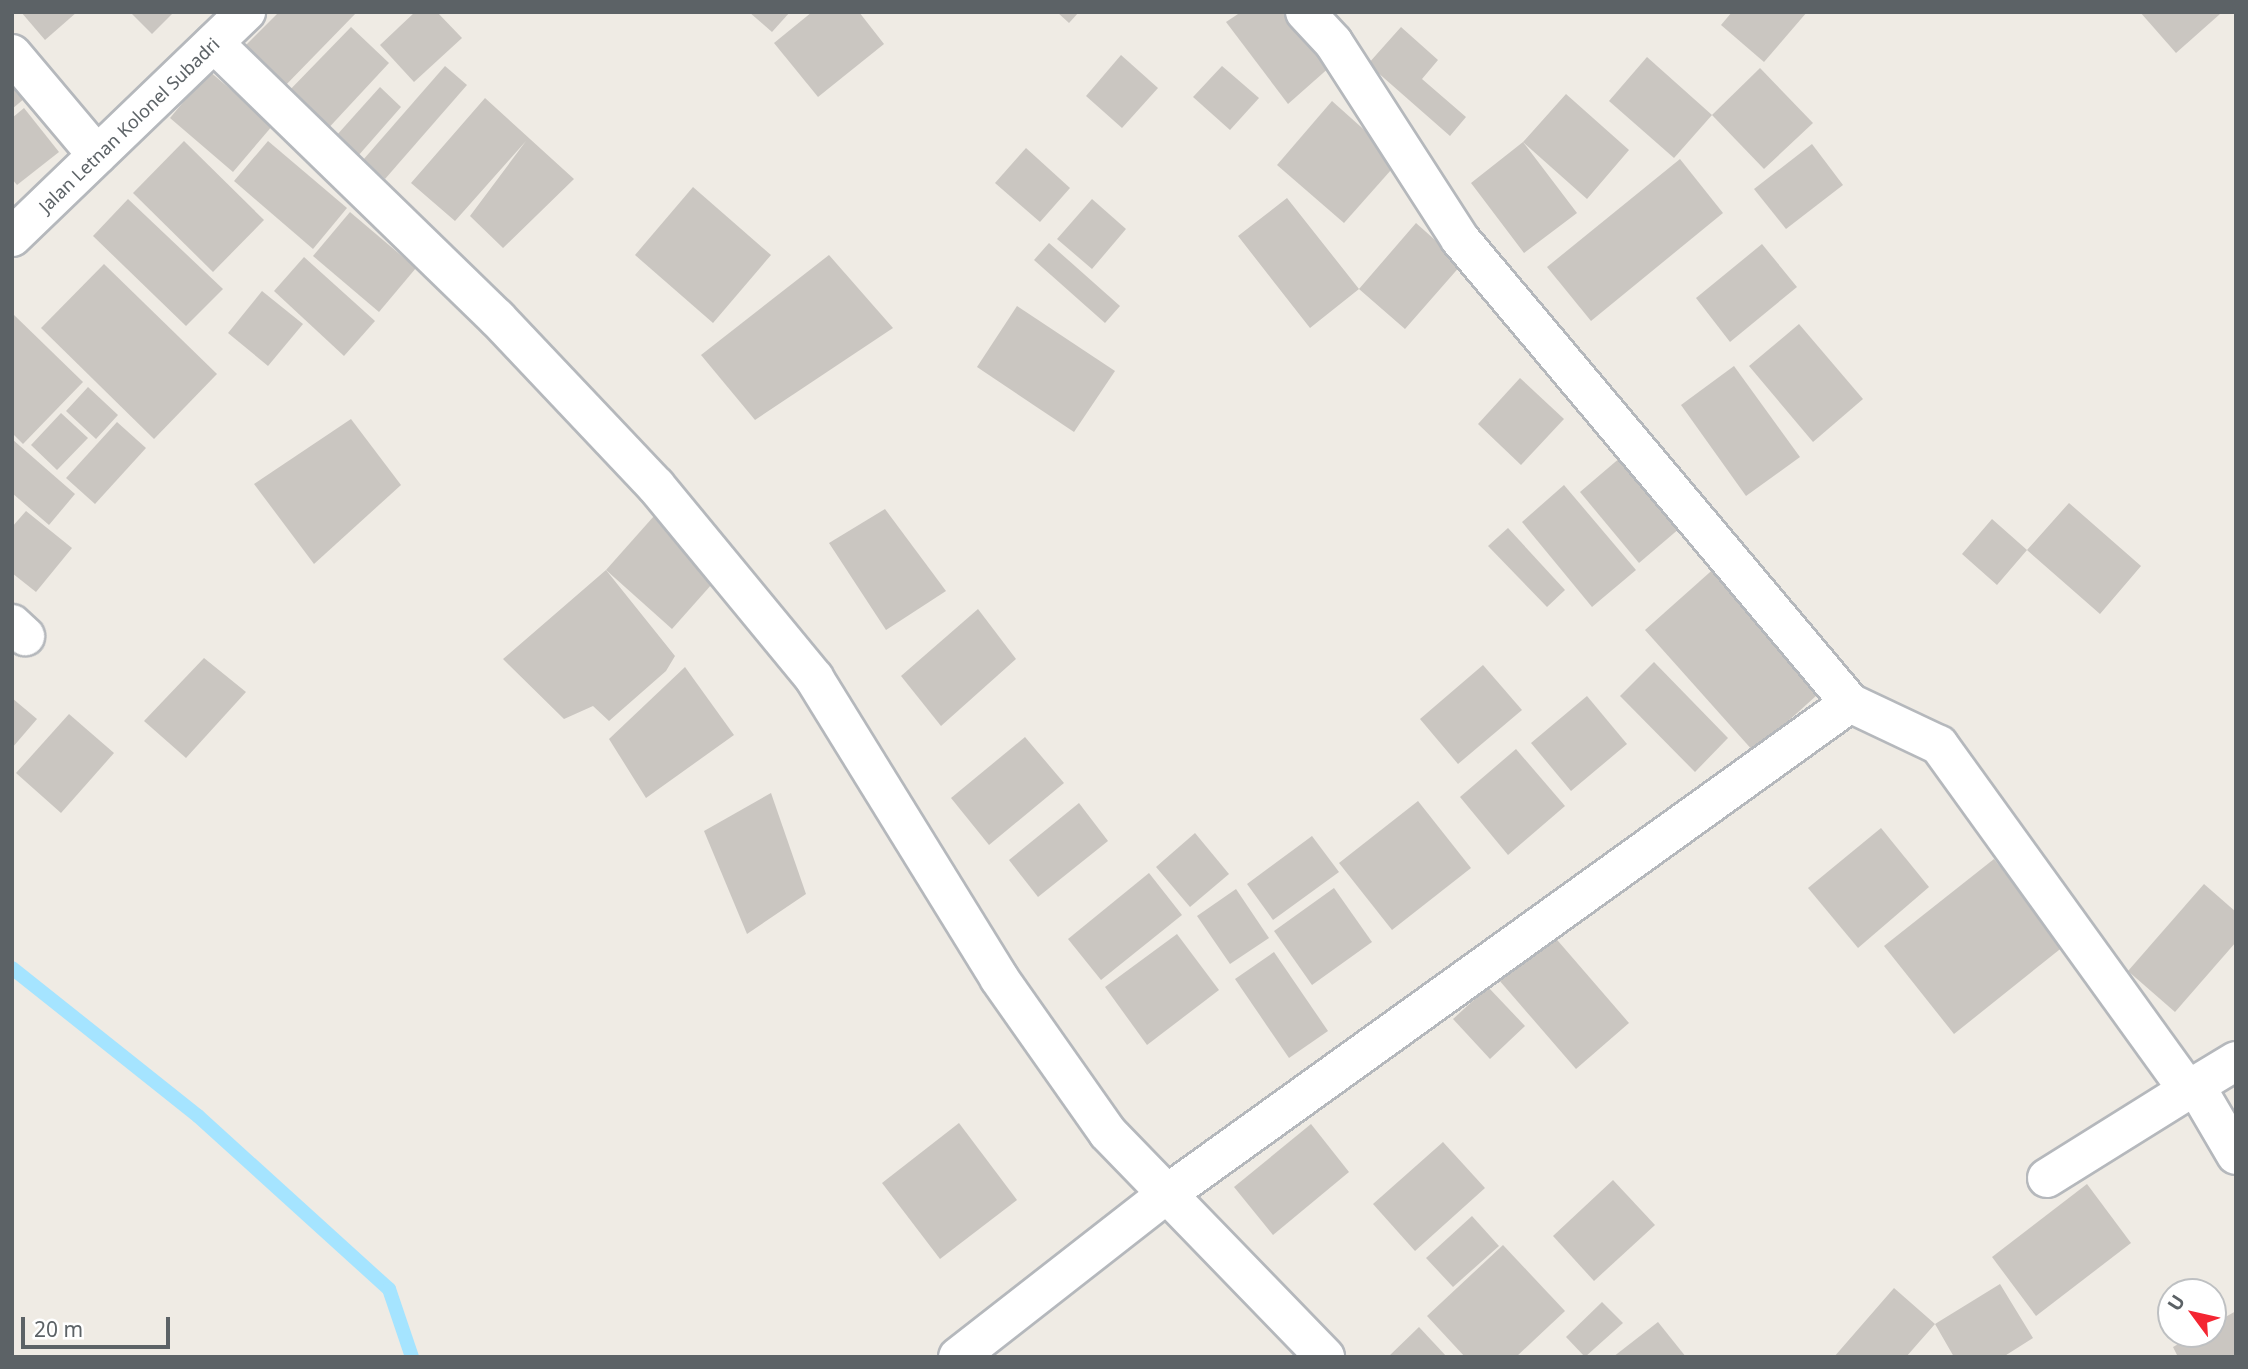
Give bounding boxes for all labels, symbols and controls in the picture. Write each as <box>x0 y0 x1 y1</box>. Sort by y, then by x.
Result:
street label: Jalan Letnan Kolonel Subadri <box>34 33 224 217</box>
north arrow <box>2157 1278 2227 1348</box>
text: U <box>2161 1290 2191 1316</box>
scale bar <box>24 1302 173 1346</box>
text: 20 m <box>34 1315 83 1343</box>

